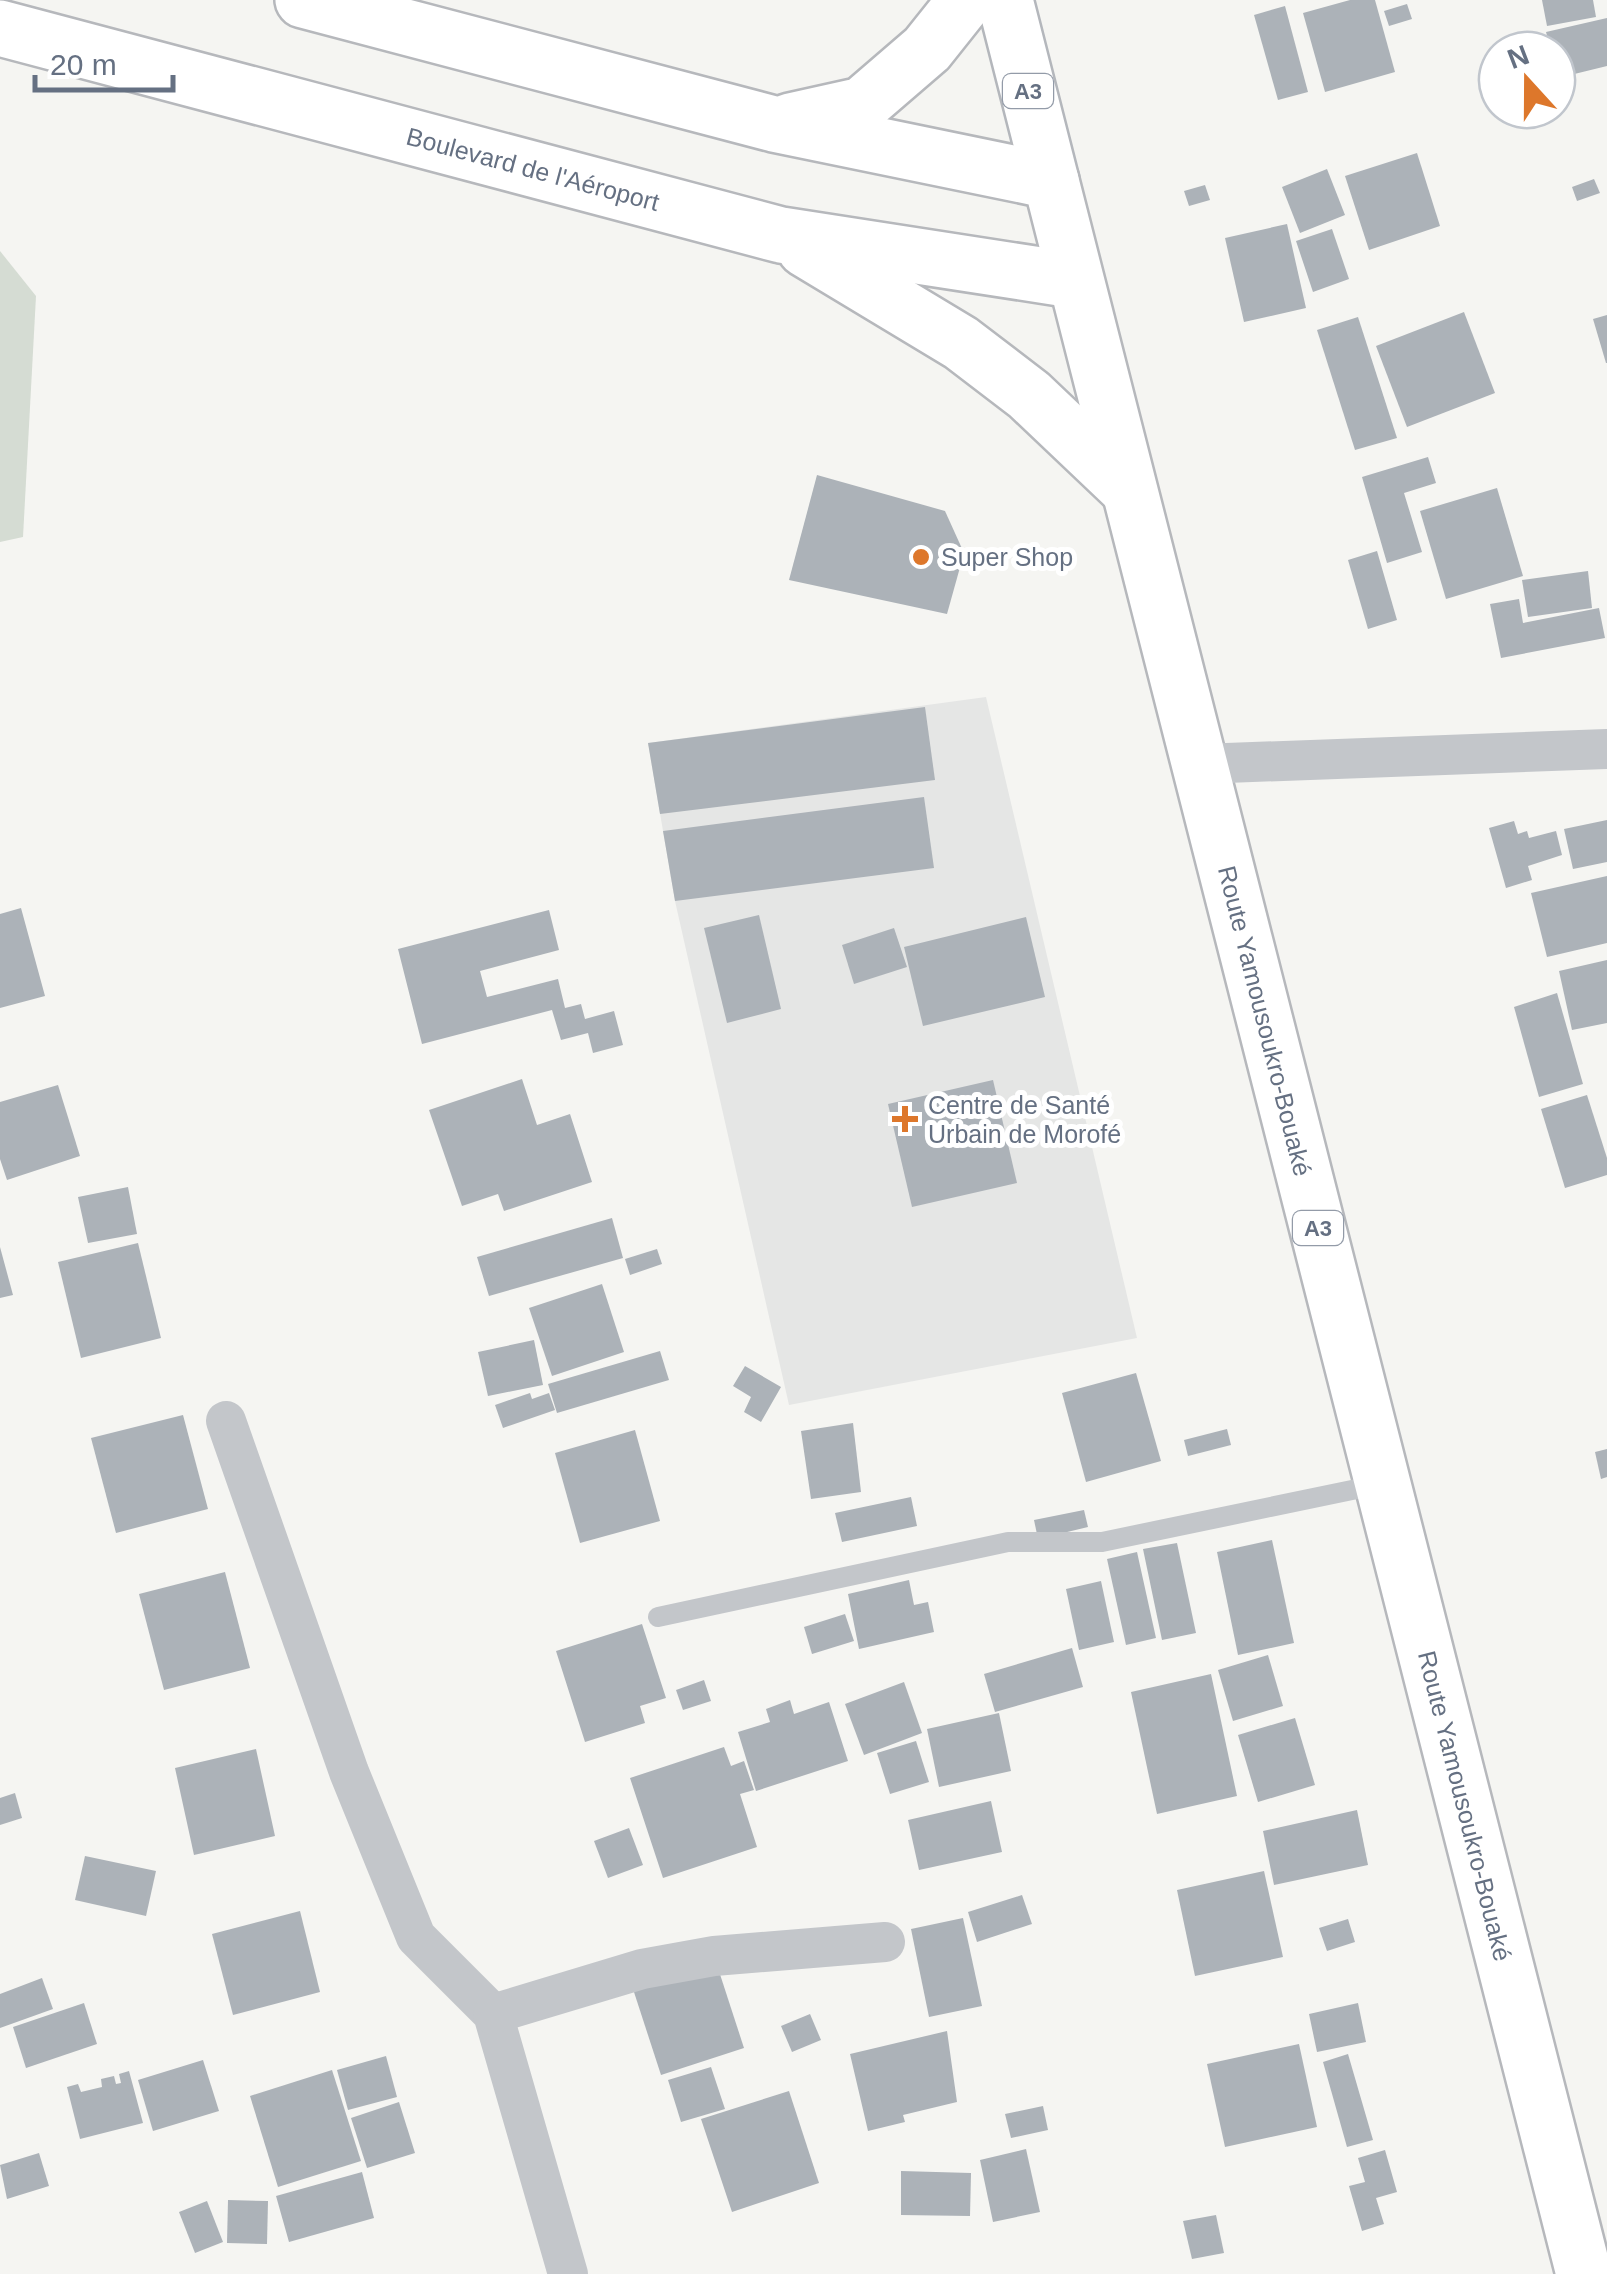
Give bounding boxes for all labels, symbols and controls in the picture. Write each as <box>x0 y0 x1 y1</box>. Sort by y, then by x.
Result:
scale bar <box>35 30 172 92</box>
north arrow <box>1477 30 1577 130</box>
text: N <box>1503 39 1533 75</box>
text: 20 m <box>50 48 117 81</box>
road number: A3 <box>1003 74 1053 108</box>
street label: Boulevard de l'Aéroport <box>404 122 662 216</box>
place label: Super Shop <box>941 543 1073 571</box>
marker: Super Shop <box>910 546 932 568</box>
street label: Route Yamousoukro-Bouaké <box>1213 863 1317 1179</box>
place label: Centre de Santé Urbain de Morofé <box>928 1091 1121 1148</box>
marker: Centre de Santé Urbain de Morofé <box>892 1106 918 1132</box>
road number: A3 <box>1293 1211 1343 1245</box>
street label: Route Yamousoukro-Bouaké <box>1413 1648 1517 1964</box>

